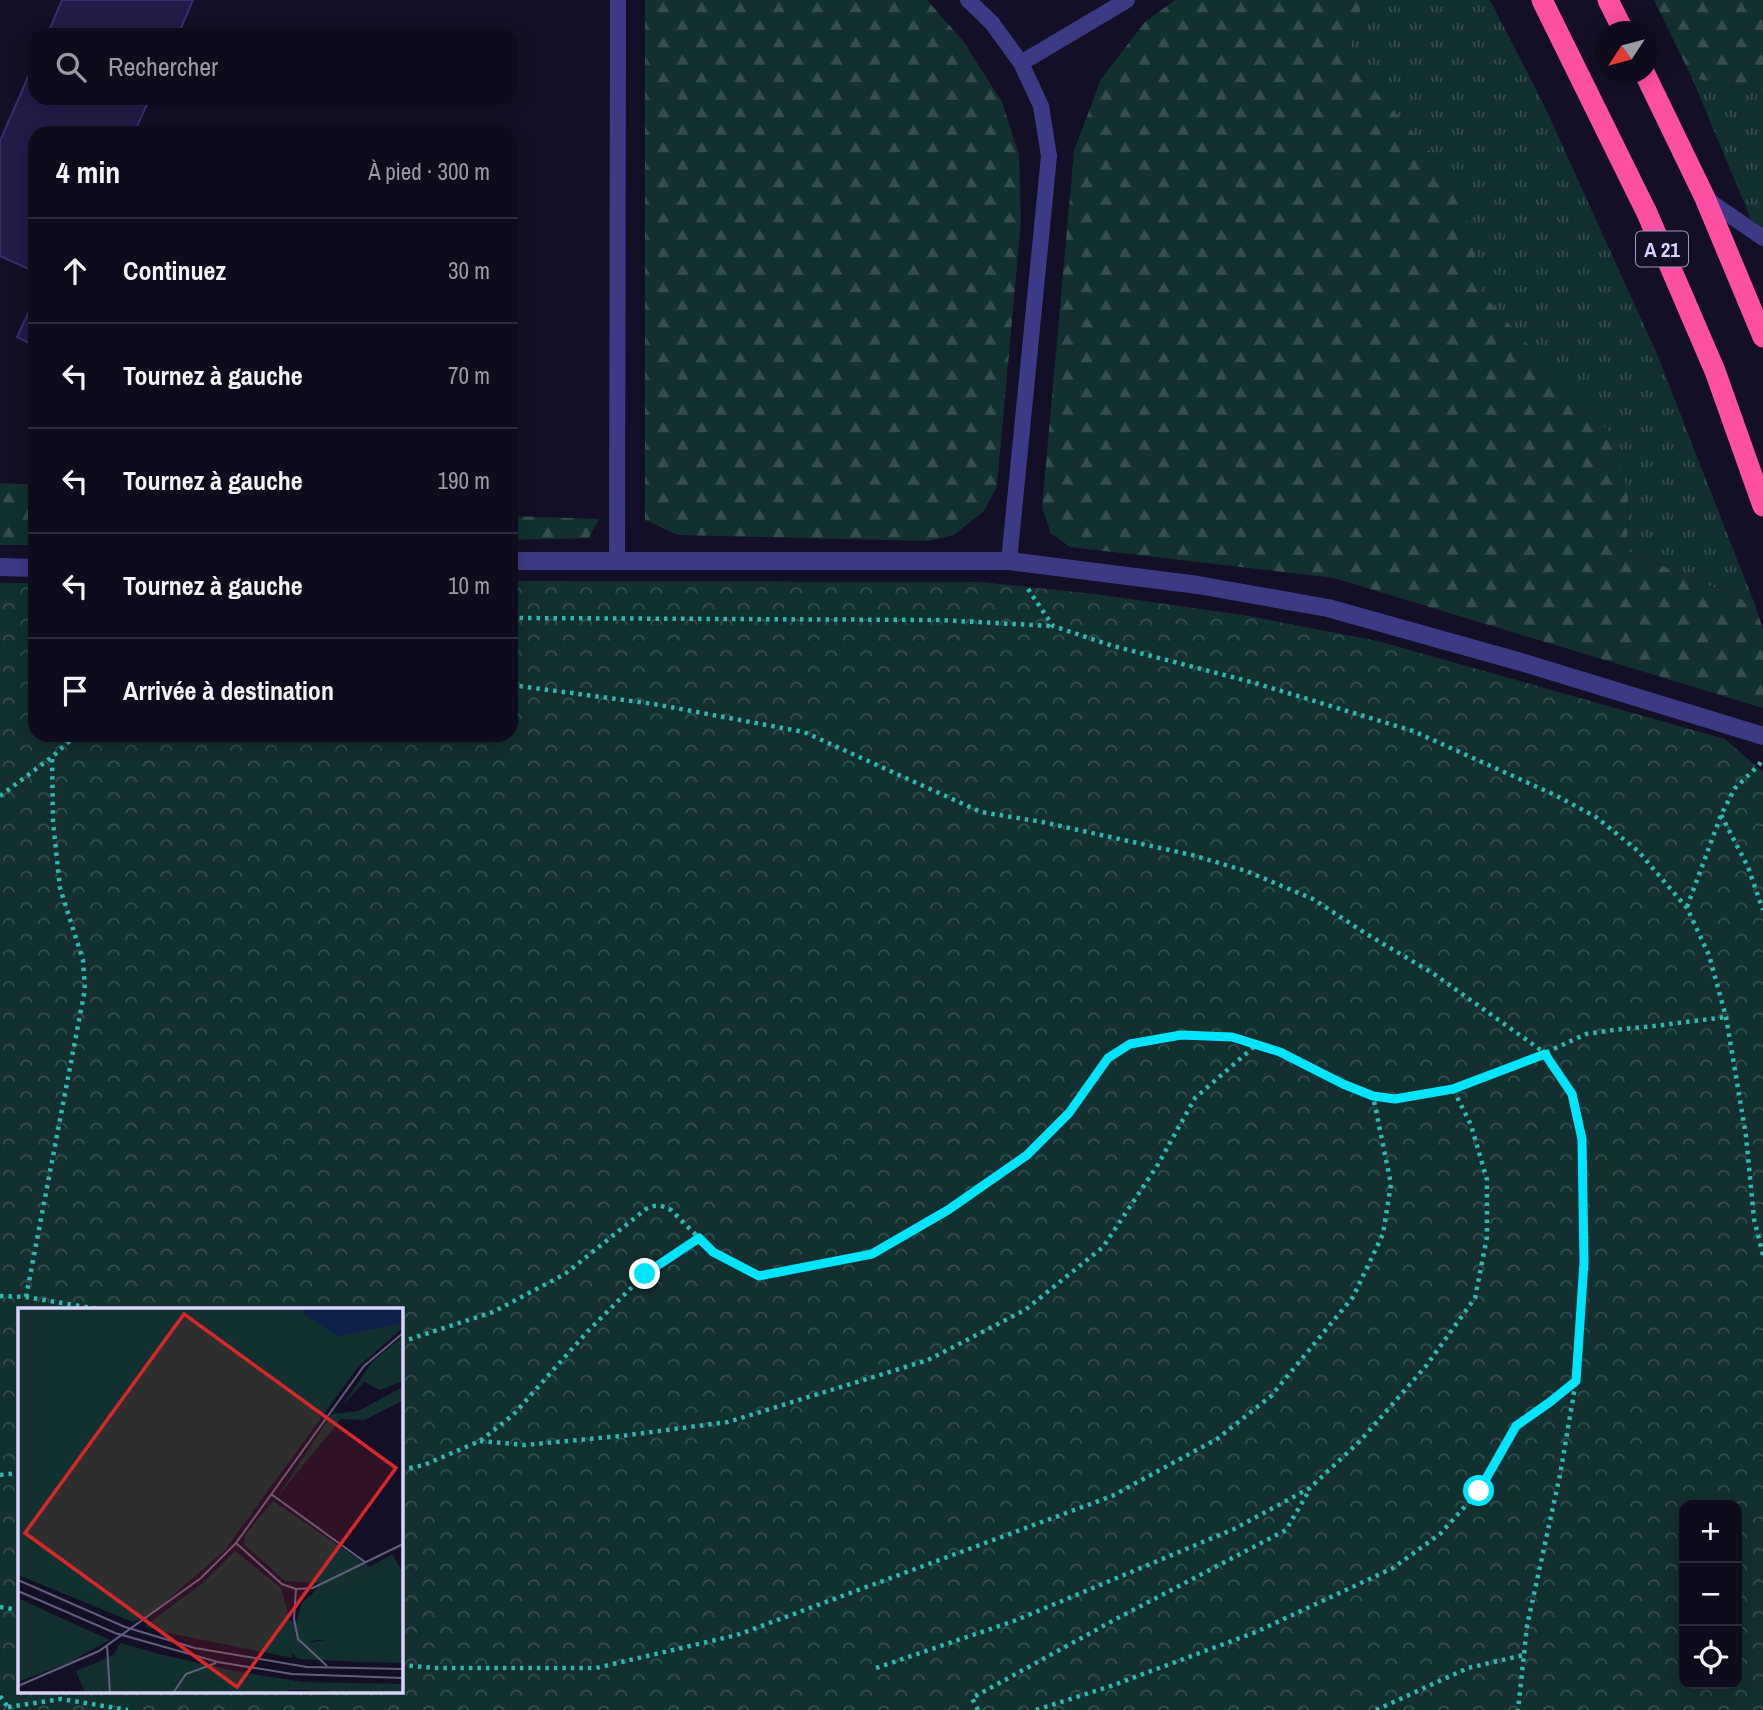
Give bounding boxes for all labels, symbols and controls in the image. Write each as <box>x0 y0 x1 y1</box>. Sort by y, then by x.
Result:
north arrow <box>1595 21 1658 84</box>
search box <box>28 28 518 105</box>
icon: search <box>52 48 90 86</box>
text: Rechercher <box>108 49 218 84</box>
text: 4 min <box>56 152 120 192</box>
text: À pied · 300 m <box>368 156 490 187</box>
road number: A 21 <box>1636 232 1688 266</box>
icon: ahead <box>56 252 94 290</box>
text: Continuez <box>123 253 226 288</box>
text: 30 m <box>448 255 490 286</box>
icon: left <box>56 357 94 395</box>
text: Tournez à gauche <box>123 358 303 393</box>
text: 70 m <box>448 360 490 391</box>
icon: left <box>56 462 94 500</box>
text: Tournez à gauche <box>123 463 303 498</box>
text: 190 m <box>438 465 490 496</box>
icon: left <box>56 567 94 605</box>
text: Tournez à gauche <box>123 568 303 603</box>
text: 10 m <box>448 570 490 601</box>
icon: arrive <box>56 672 94 710</box>
text: Arrivée à destination <box>123 673 334 708</box>
route end <box>629 1258 660 1289</box>
inset map <box>18 1308 402 1692</box>
route start <box>1463 1475 1494 1506</box>
map controls <box>1679 1500 1742 1689</box>
button: + <box>1679 1500 1742 1563</box>
button: − <box>1679 1563 1742 1626</box>
button: locate <box>1679 1626 1742 1689</box>

